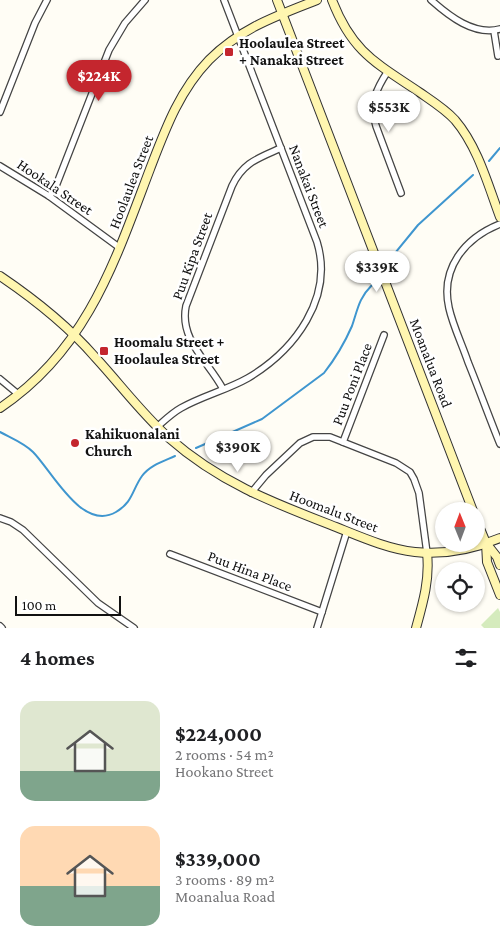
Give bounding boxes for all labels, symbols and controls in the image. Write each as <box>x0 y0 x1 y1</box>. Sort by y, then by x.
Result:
place label: Hoolaulea Street + Nanakai Street <box>239 35 345 68</box>
marker: Hoolaulea Street + Nanakai Street <box>223 46 235 58</box>
pin: $224K <box>64 59 134 102</box>
text: $224K <box>78 67 120 84</box>
pin: $553K <box>354 90 424 133</box>
text: $553K <box>368 98 410 115</box>
street label: Hoolaulea Street <box>106 132 157 231</box>
street label: Nanakai Street <box>286 142 333 231</box>
street label: Hookala Street <box>14 156 97 219</box>
street label: Puu Kipa Street <box>169 209 216 302</box>
pin: $339K <box>342 250 412 293</box>
text: $339K <box>356 258 398 275</box>
street label: Moanalua Road <box>407 316 455 410</box>
place label: Hoomalu Street + Hoolaulea Street <box>114 334 224 367</box>
street label: Puu Poni Place <box>329 340 375 427</box>
marker: Hoomalu Street + Hoolaulea Street <box>98 345 110 357</box>
place label: Kahikuonalani Church <box>85 426 180 459</box>
pin: $390K <box>203 430 273 473</box>
marker: Kahikuonalani Church <box>69 437 81 449</box>
text: $390K <box>216 438 260 455</box>
street label: Hoomalu Street <box>287 487 382 536</box>
north arrow <box>435 502 485 552</box>
map controls <box>435 502 485 612</box>
street label: Puu Hina Place <box>206 548 295 595</box>
button: locate <box>435 562 485 612</box>
scale bar <box>15 593 121 616</box>
text: 100 m <box>22 597 56 613</box>
icon: filters <box>452 644 480 672</box>
text: 4 homes <box>20 646 94 670</box>
icon: home <box>60 721 120 781</box>
text: $224,000 <box>175 722 262 746</box>
text: 2 rooms · 54 m² <box>175 746 274 763</box>
text: Hookano Street <box>175 763 273 780</box>
icon: home <box>60 846 120 906</box>
text: $339,000 <box>175 847 261 871</box>
text: 3 rooms · 89 m² <box>175 871 274 888</box>
text: Moanalua Road <box>175 888 275 905</box>

